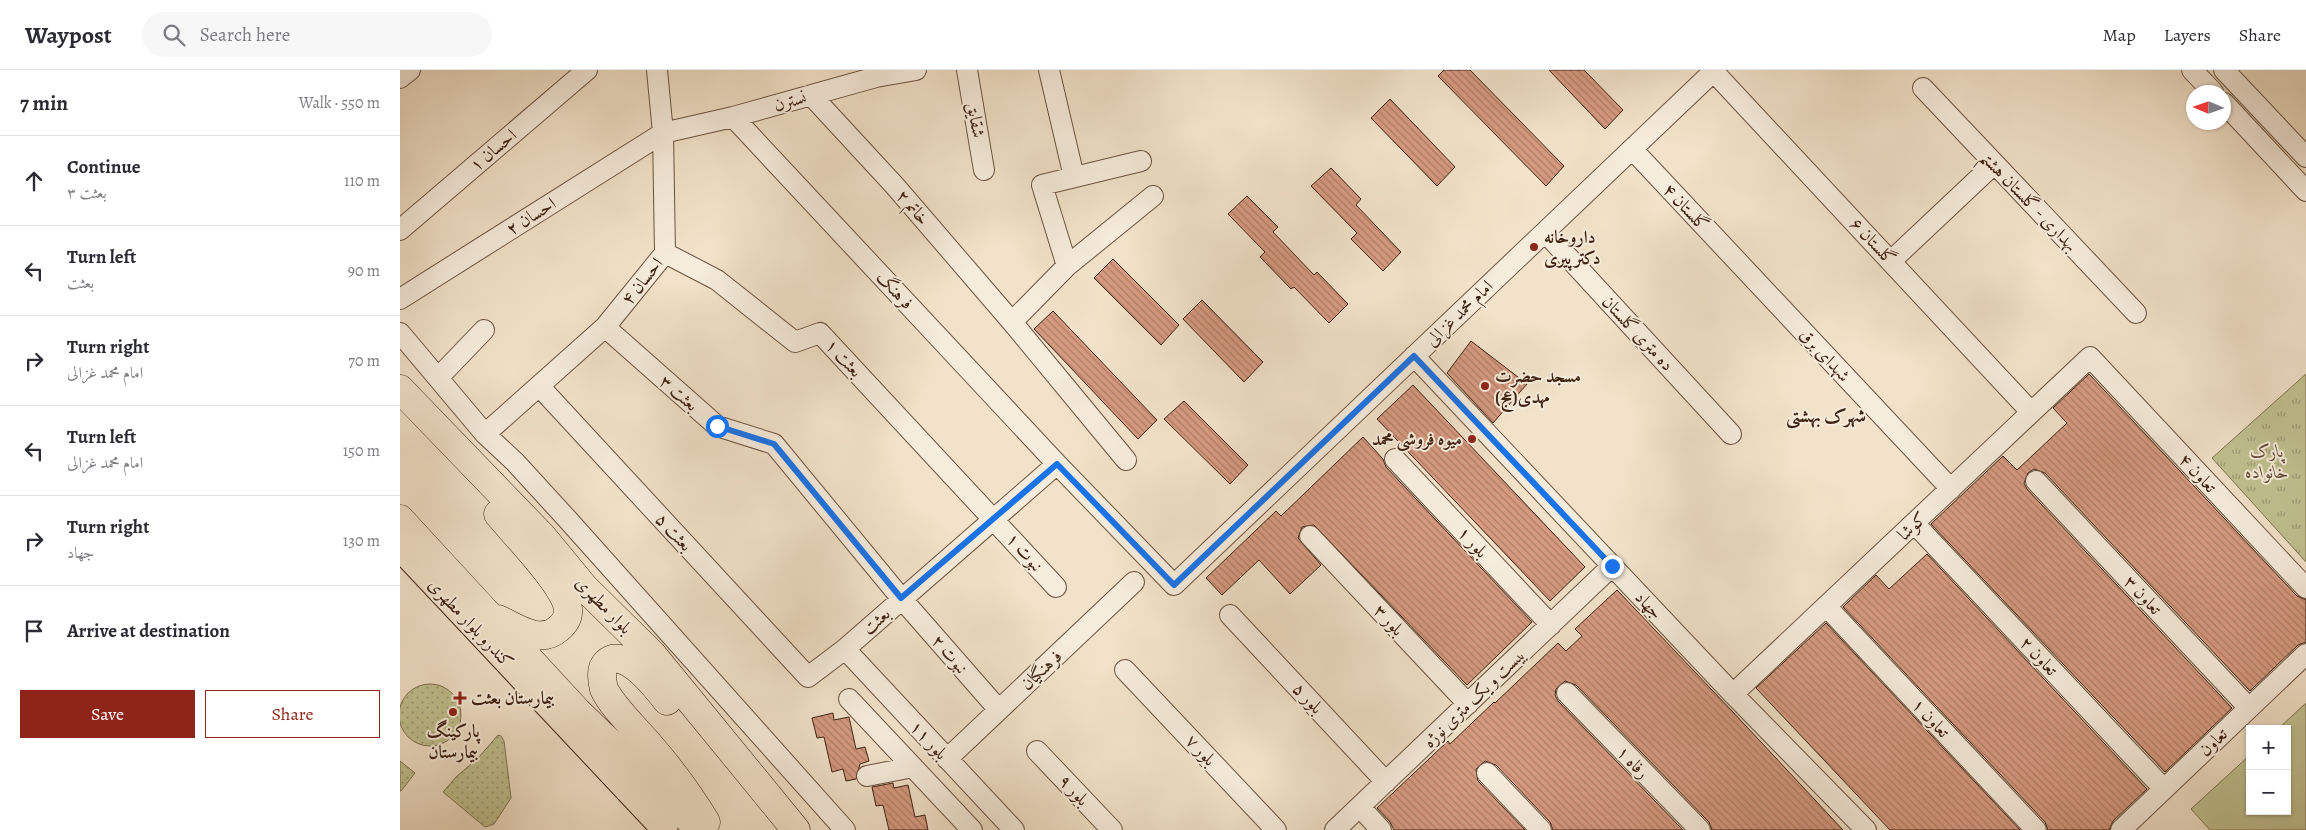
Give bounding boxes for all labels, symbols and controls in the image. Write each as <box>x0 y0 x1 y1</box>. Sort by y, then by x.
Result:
search box <box>142 12 492 57</box>
text: Waypost <box>25 19 112 51</box>
icon: search <box>160 21 188 49</box>
text: Search here <box>200 22 290 48</box>
text: Map <box>2103 23 2136 47</box>
text: Layers <box>2164 23 2211 47</box>
text: Share <box>2239 23 2281 47</box>
street label: نسترن <box>771 85 809 117</box>
north arrow <box>2186 85 2231 130</box>
text: 7 min <box>20 89 68 117</box>
text: Walk · 550 m <box>299 92 380 114</box>
street label: شقایق <box>961 100 991 140</box>
street label: احسان ۱ <box>464 123 522 177</box>
street label: بهداری - گلستان هشتم <box>1970 145 2083 261</box>
text: Continue <box>67 154 141 180</box>
icon: ahead <box>20 167 48 195</box>
text: 110 m <box>344 170 380 192</box>
street label: گلستان ۴ <box>1658 178 1714 236</box>
text: بعثت ۳ <box>67 182 106 204</box>
street label: خاتم ۲ <box>888 184 935 233</box>
street label: احسان ۲ <box>502 191 561 241</box>
street label: گلستان ۶ <box>1845 212 1901 270</box>
place label: داروخانه دکتر پیری <box>1544 225 1601 271</box>
marker: داروخانه دکتر پیری <box>1528 241 1540 253</box>
text: Turn left <box>67 244 136 270</box>
street label: احسان ۴ <box>616 252 669 310</box>
icon: left <box>20 257 48 285</box>
text: 90 m <box>348 260 380 282</box>
street label: فرهنگ <box>871 266 919 314</box>
text: بعثت <box>67 272 94 294</box>
street label: امام محمد غزالی <box>1420 274 1501 354</box>
street label: ده متری گلستان <box>1597 290 1679 376</box>
street label: شهدای برق <box>1794 323 1856 387</box>
text: Turn right <box>67 334 149 360</box>
street label: بعثت ۱ <box>820 334 868 382</box>
icon: right <box>20 347 48 375</box>
text: 70 m <box>348 350 380 372</box>
text: امام محمد غزالی <box>67 362 143 384</box>
place label: مسجد حضرت مهدی(عج) <box>1495 364 1581 412</box>
street label: بعثت ۳ <box>654 369 704 417</box>
marker: مسجد حضرت مهدی(عج) <box>1479 380 1491 392</box>
district label: شهرک بهشتی <box>1786 403 1866 429</box>
route start <box>706 415 729 438</box>
text: Turn left <box>67 424 136 450</box>
place label: میوه فروشی محمد <box>1372 427 1462 452</box>
marker: میوه فروشی محمد <box>1466 433 1478 445</box>
icon: left <box>20 437 48 465</box>
park label: پارک خانواده <box>2245 439 2289 484</box>
text: 150 m <box>343 440 380 462</box>
street label: تعاون ۴ <box>2174 448 2223 498</box>
text: امام محمد غزالی <box>67 452 143 474</box>
street label: کوشا <box>1892 506 1932 546</box>
street label: بعثت ۵ <box>650 508 698 556</box>
text: Turn right <box>67 514 149 540</box>
street label: بلور ۱ <box>1452 521 1494 563</box>
icon: right <box>20 527 48 555</box>
street label: نبوت ۱ <box>1001 527 1049 577</box>
text: 130 m <box>343 530 380 552</box>
text: جهاد <box>67 542 95 564</box>
route end <box>1601 555 1624 578</box>
street label: تعاون ۳ <box>2119 570 2168 620</box>
street label: بلوار مطهری <box>570 571 638 639</box>
street label: کندرو بلوار مطهری <box>423 573 519 673</box>
street label: جهاد <box>1630 585 1668 625</box>
street label: بلور ۳ <box>1368 599 1410 641</box>
street label: بعثت <box>857 602 895 640</box>
icon: arrive <box>20 617 48 645</box>
text: Arrive at destination <box>67 618 230 644</box>
street label: نبوت ۲ <box>926 629 974 679</box>
street label: تعاون ۲ <box>2015 631 2064 681</box>
street label: بیست و یک متری نوژه <box>1417 643 1531 753</box>
street label: فرهنگیان <box>1015 644 1067 696</box>
street label: بلور ۵ <box>1287 677 1329 719</box>
place label: بیمارستان بعثت <box>471 686 554 710</box>
button: Save <box>20 690 195 738</box>
button: Share <box>205 690 380 738</box>
marker: بیمارستان بعثت <box>453 691 467 705</box>
street label: تعاون ۱ <box>1907 693 1956 743</box>
marker: پارکینگ بیمارستان <box>447 706 459 718</box>
street label: بلور ۱۱ <box>905 715 953 765</box>
place label: پارکینگ بیمارستان <box>426 719 481 764</box>
street label: تعاون <box>2193 722 2233 762</box>
map controls <box>2246 725 2291 815</box>
button: + <box>2246 725 2291 770</box>
street label: بلور ۷ <box>1180 729 1222 771</box>
street label: رفاه ۱ <box>1611 740 1655 784</box>
street label: بلور ۹ <box>1053 769 1095 811</box>
button: − <box>2246 770 2291 815</box>

